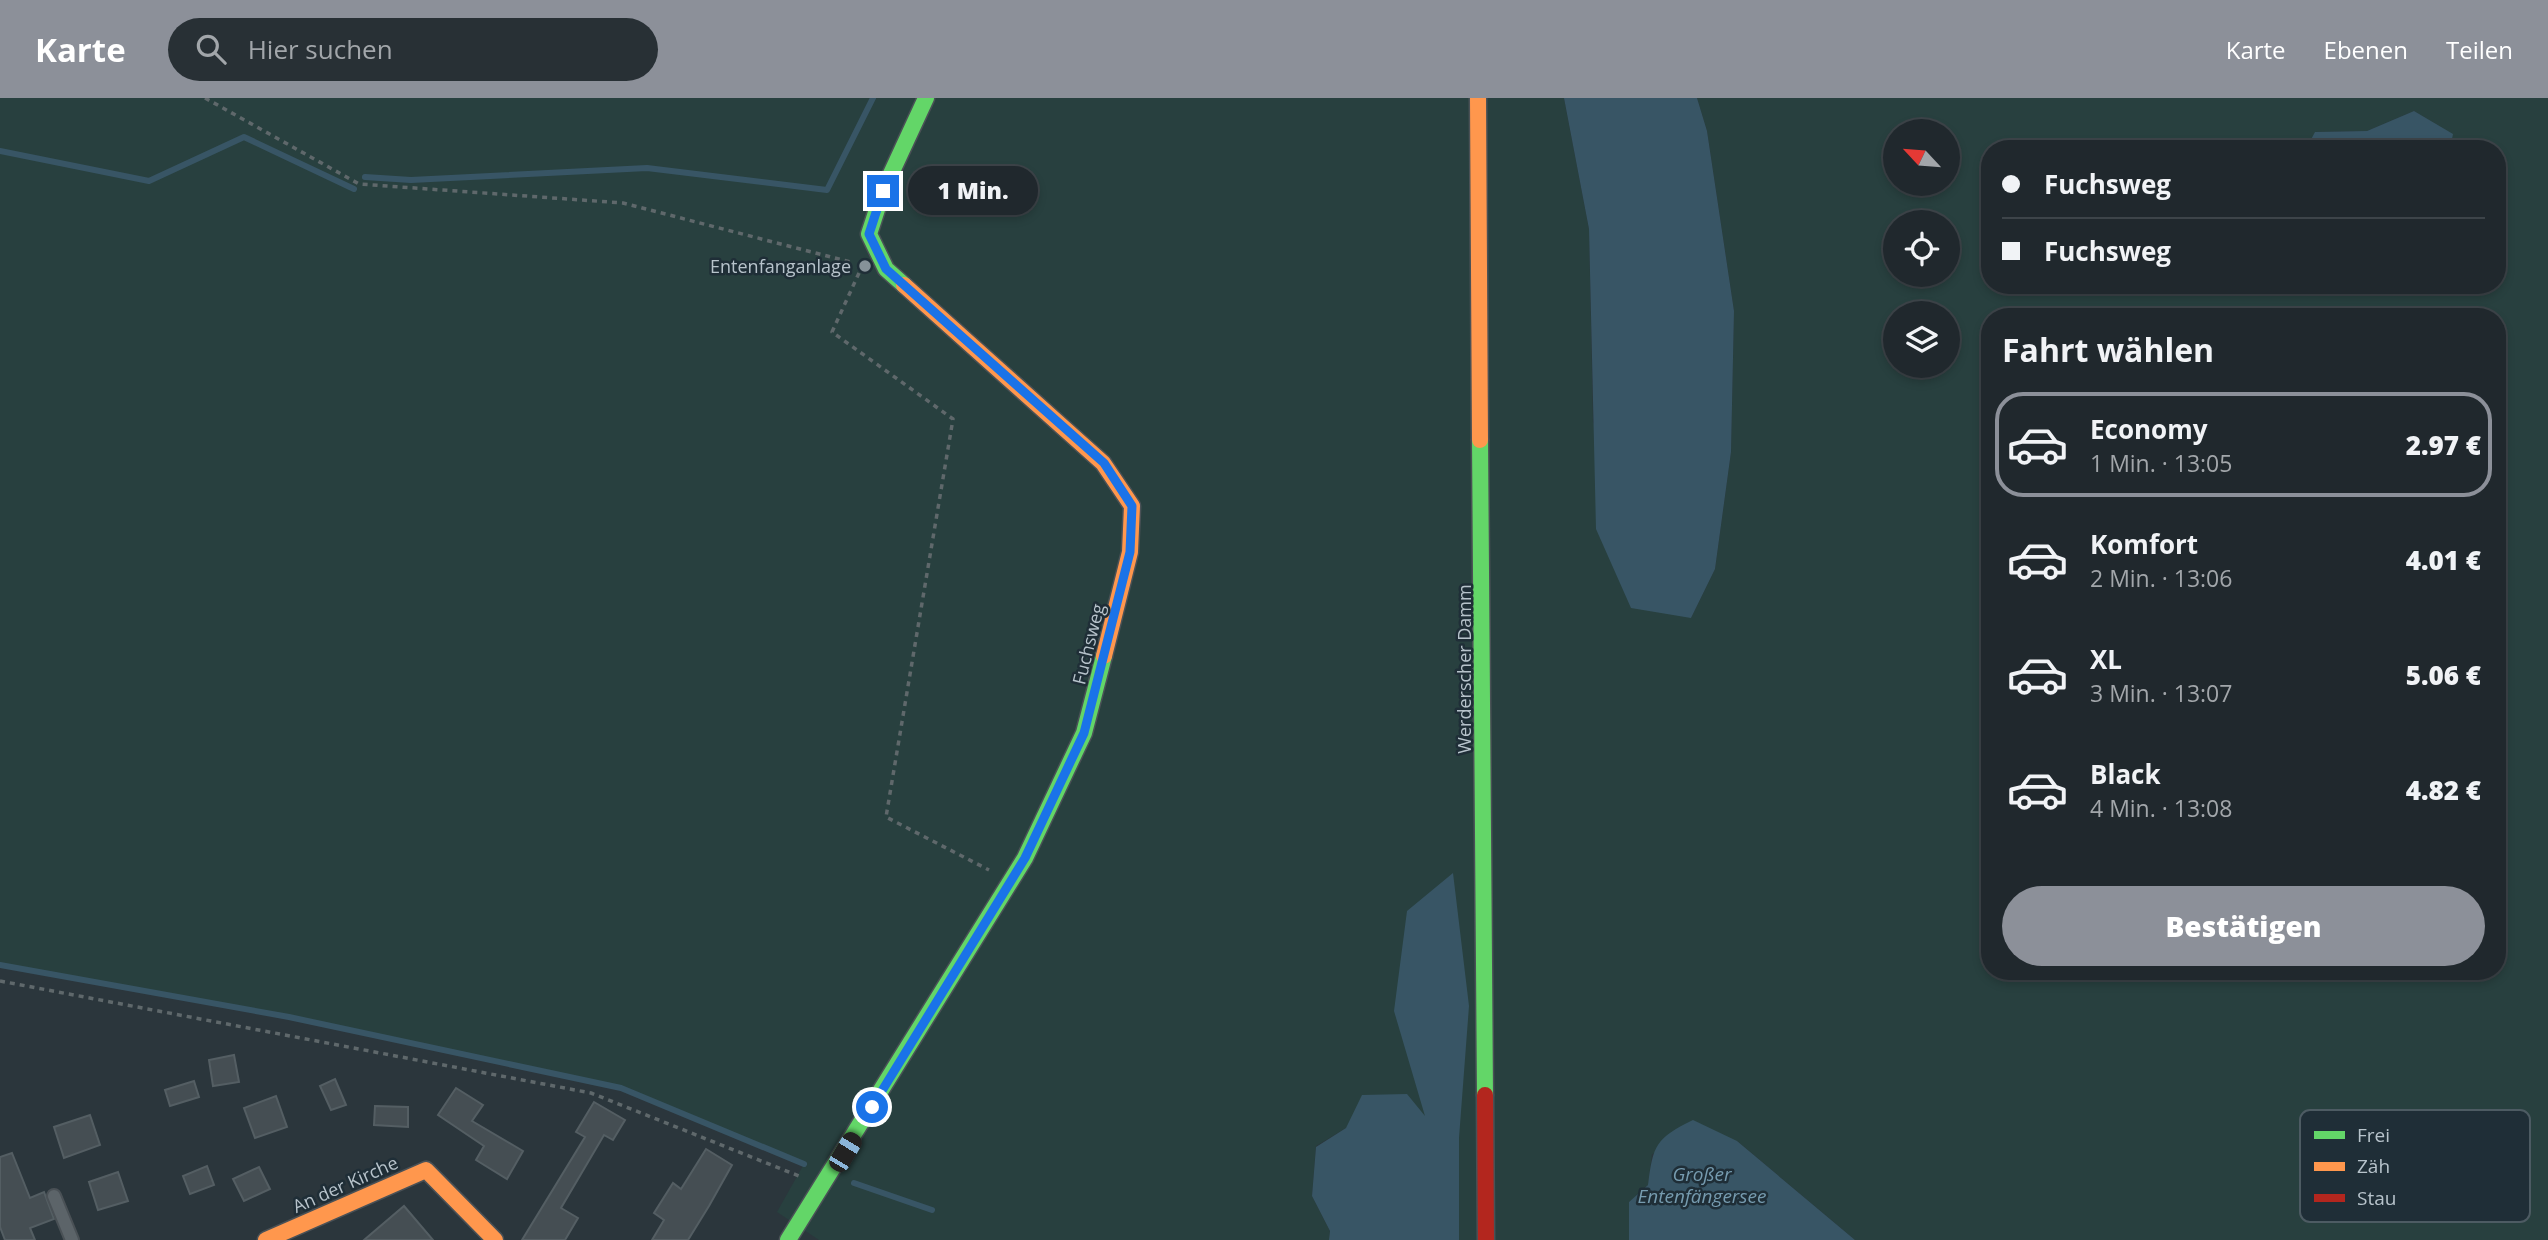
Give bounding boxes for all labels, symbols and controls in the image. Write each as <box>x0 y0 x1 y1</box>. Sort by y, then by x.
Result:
search box <box>168 18 658 81</box>
text: Karte <box>35 27 126 72</box>
icon: search <box>192 30 230 68</box>
text: Hier suchen <box>248 31 393 67</box>
text: Karte <box>2226 33 2286 66</box>
text: Ebenen <box>2324 33 2408 66</box>
text: Teilen <box>2446 33 2513 66</box>
north arrow <box>1883 119 1960 196</box>
map controls <box>1883 119 1960 378</box>
callout: 1 Min. <box>908 166 1037 216</box>
text: Fuchsweg <box>2044 166 2171 202</box>
text: 1 Min. <box>937 174 1009 206</box>
route end <box>867 175 899 207</box>
button: locate <box>1883 210 1960 287</box>
text: Fuchsweg <box>2044 233 2171 269</box>
place label: Entenfanganlage <box>710 254 851 278</box>
marker: Entenfanganlage <box>857 258 873 274</box>
button: layers <box>1883 301 1960 378</box>
text: Fahrt wählen <box>2002 328 2214 371</box>
text: Economy <box>2090 411 2208 447</box>
icon: car <box>2006 413 2069 476</box>
text: 2.97 € <box>2406 427 2481 463</box>
text: 1 Min. · 13:05 <box>2090 447 2232 479</box>
text: Komfort <box>2090 526 2198 562</box>
icon: car <box>2006 528 2069 591</box>
text: 4.01 € <box>2406 542 2481 578</box>
text: 2 Min. · 13:06 <box>2090 562 2232 594</box>
street label: Werderscher Damm <box>1452 584 1476 754</box>
street label: Fuchsweg <box>1066 601 1110 687</box>
text: XL <box>2090 641 2122 677</box>
icon: car <box>2006 643 2069 706</box>
text: 5.06 € <box>2406 657 2481 693</box>
text: 3 Min. · 13:07 <box>2090 677 2232 709</box>
text: Black <box>2090 756 2161 792</box>
icon: car <box>2006 758 2069 821</box>
text: 4.82 € <box>2406 772 2481 808</box>
text: 4 Min. · 13:08 <box>2090 792 2232 824</box>
button: Bestätigen <box>2002 886 2485 966</box>
route start <box>856 1091 888 1123</box>
legend <box>2300 1110 2530 1222</box>
text: Frei <box>2357 1122 2390 1148</box>
car <box>826 1129 865 1175</box>
street label: An der Kirche <box>289 1150 401 1218</box>
text: Zäh <box>2357 1153 2390 1179</box>
water label: Großer Entenfängersee <box>1637 1161 1767 1209</box>
text: Stau <box>2357 1185 2396 1211</box>

